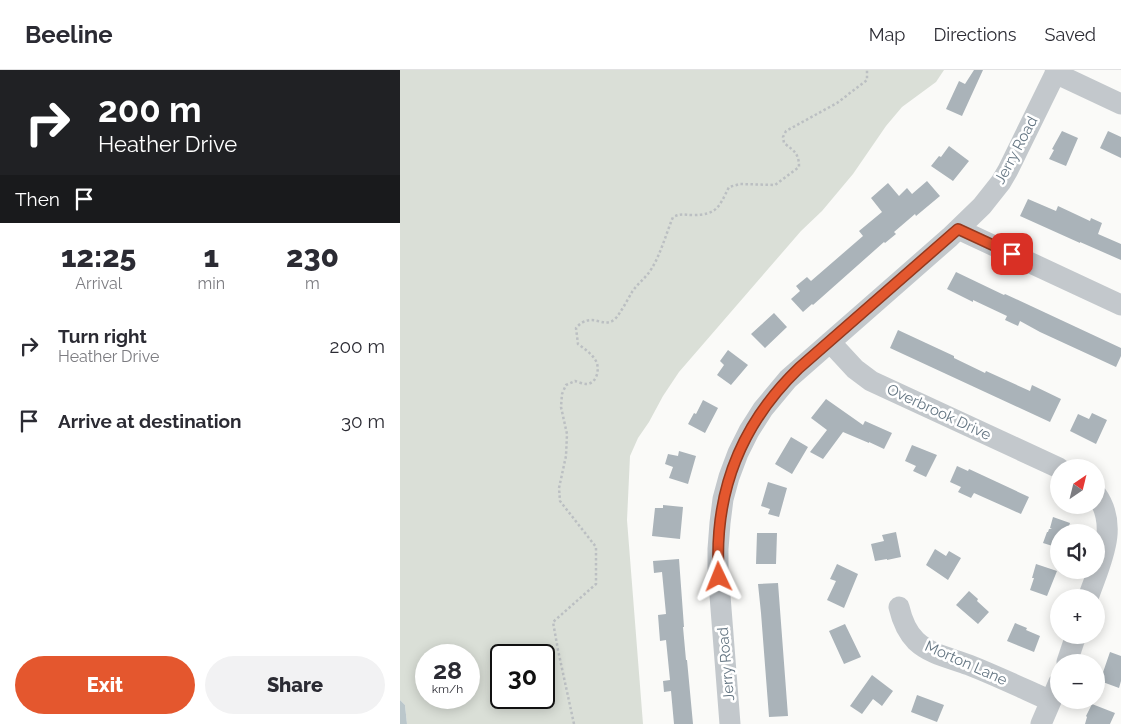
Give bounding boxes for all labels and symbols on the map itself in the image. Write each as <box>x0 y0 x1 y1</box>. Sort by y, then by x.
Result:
street label: Jerry Road <box>991 113 1041 187</box>
pin <box>991 233 1033 275</box>
street label: Overbrook Drive <box>884 380 994 444</box>
north arrow <box>1050 459 1105 514</box>
position arrow <box>692 550 744 602</box>
street label: Jerry Road <box>714 626 738 702</box>
street label: Morton Lane <box>922 637 1010 689</box>
speed limit sign: 30 <box>490 644 555 709</box>

